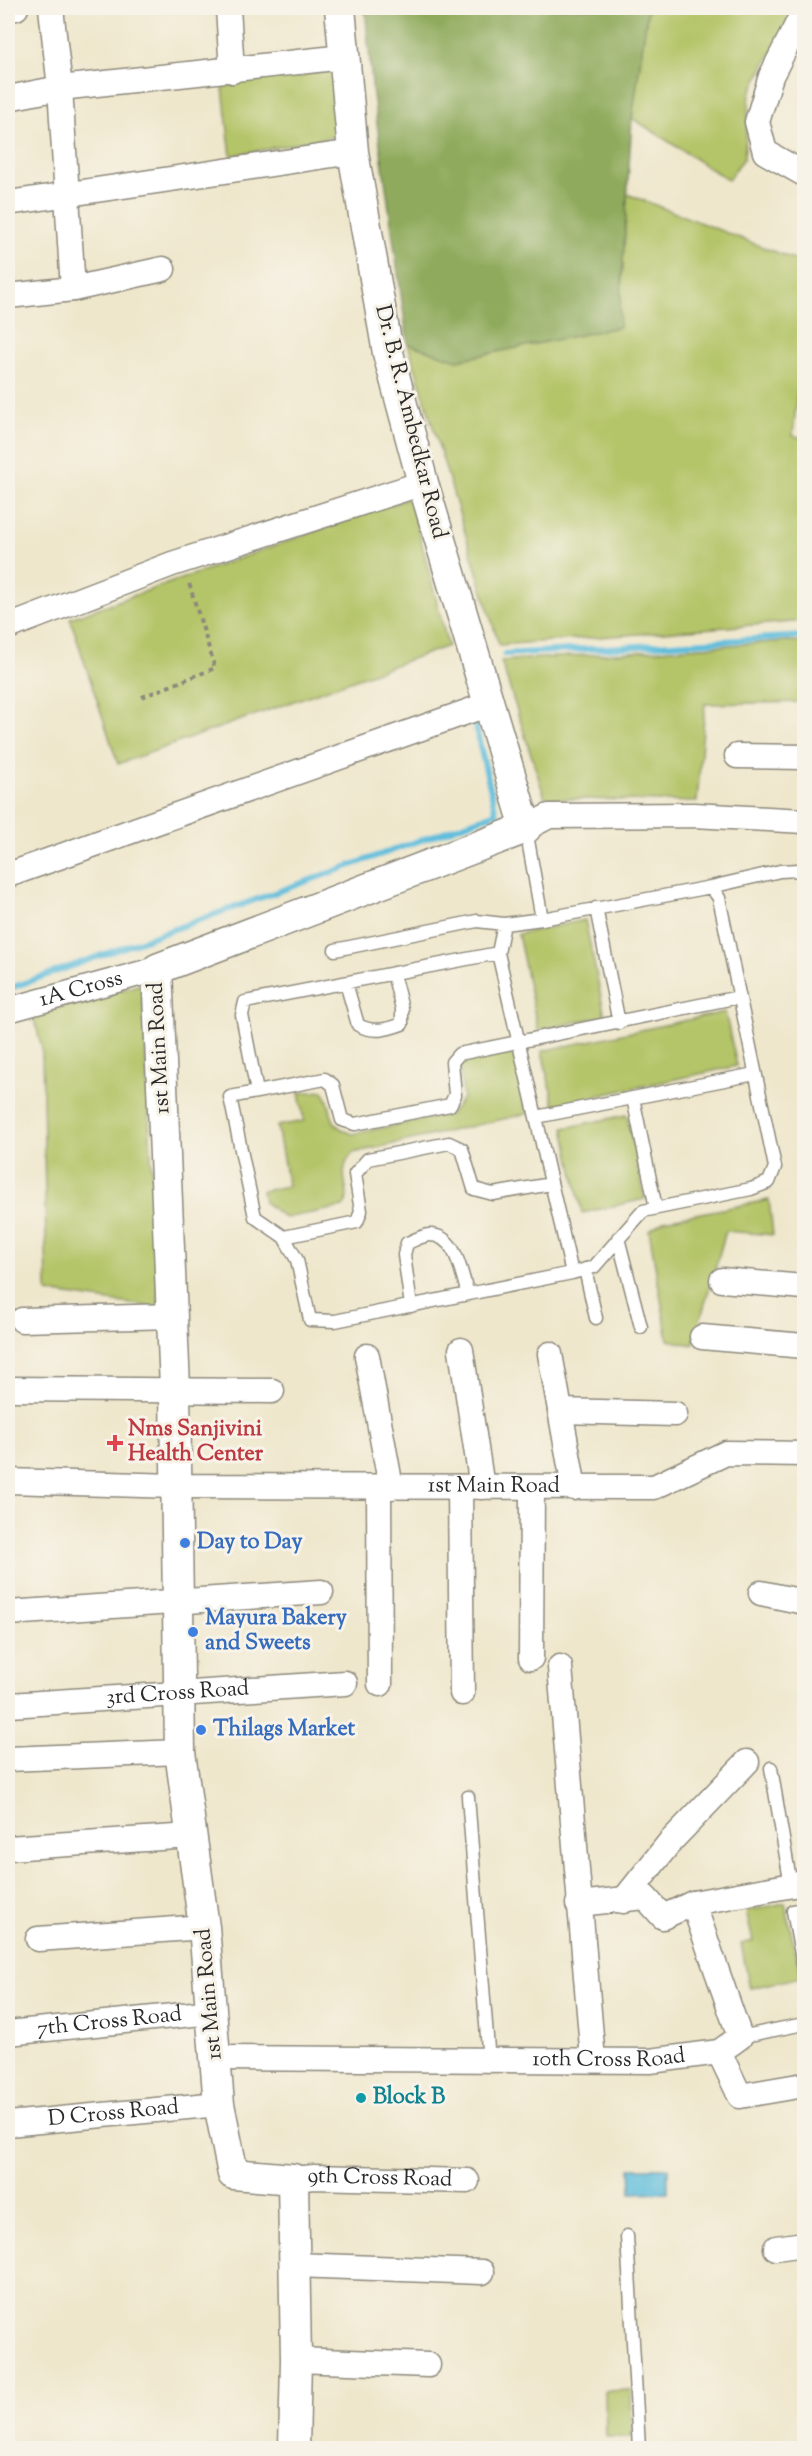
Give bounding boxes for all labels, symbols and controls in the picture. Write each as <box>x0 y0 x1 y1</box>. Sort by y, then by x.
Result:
street label: Dr. B. R. Ambedkar Road <box>365 302 455 542</box>
street label: 1A Cross <box>36 963 127 1017</box>
street label: 1st Main Road <box>141 981 179 1115</box>
place label: Nms Sanjivini Health Center <box>128 1414 264 1471</box>
marker: Nms Sanjivini Health Center <box>106 1434 124 1452</box>
street label: 1st Main Road <box>428 1471 560 1503</box>
place label: Day to Day <box>197 1527 302 1559</box>
marker: Day to Day <box>178 1536 192 1550</box>
place label: Mayura Bakery and Sweets <box>205 1603 347 1660</box>
marker: Mayura Bakery and Sweets <box>186 1625 200 1639</box>
street label: 3rd Cross Road <box>105 1673 250 1715</box>
place label: Thilags Market <box>213 1714 356 1746</box>
marker: Thilags Market <box>194 1723 208 1737</box>
street label: 1st Main Road <box>188 1927 232 2061</box>
street label: 7th Cross Road <box>35 1999 183 2046</box>
street label: 10th Cross Road <box>532 2041 687 2077</box>
place label: Block B <box>373 2082 445 2114</box>
marker: Block B <box>354 2091 368 2105</box>
street label: D Cross Road <box>47 2092 180 2136</box>
street label: 9th Cross Road <box>306 2161 453 2197</box>

